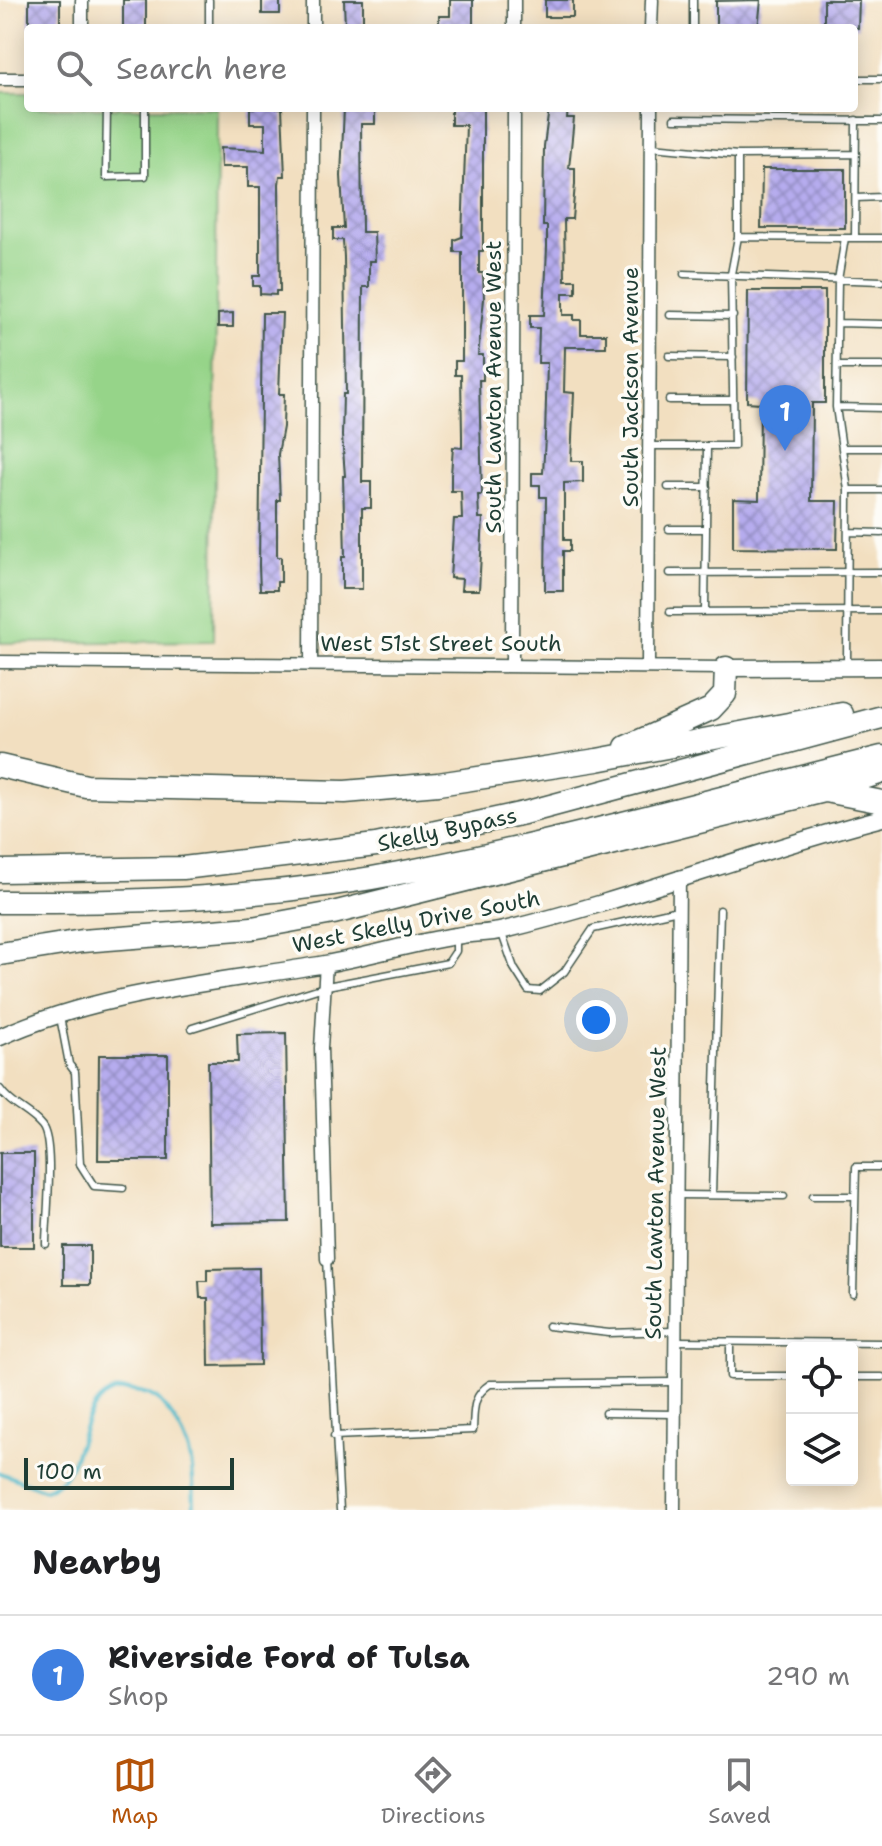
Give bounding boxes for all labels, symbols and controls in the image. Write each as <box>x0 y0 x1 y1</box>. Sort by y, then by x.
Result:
search box <box>24 24 858 112</box>
icon: search <box>52 46 96 90</box>
text: Search here <box>116 48 287 89</box>
street label: South Lawton Avenue West <box>479 240 508 534</box>
street label: South Jackson Avenue <box>616 267 645 507</box>
pin: 1 <box>759 385 811 451</box>
street label: West 51st Street South <box>320 629 562 658</box>
street label: Skelly Bypass <box>375 801 520 858</box>
street label: West Skelly Drive South <box>290 883 542 960</box>
your location <box>576 1000 616 1040</box>
street label: South Lawton Avenue West <box>638 1046 673 1340</box>
map controls <box>786 1342 858 1486</box>
button: locate <box>786 1342 858 1414</box>
button: layers <box>786 1414 858 1486</box>
scale bar <box>24 1454 234 1490</box>
text: 100 m <box>36 1457 102 1486</box>
text: Nearby <box>32 1539 162 1585</box>
text: Riverside Ford of Tulsa <box>108 1637 470 1678</box>
text: 1 <box>52 1658 64 1693</box>
text: 290 m <box>766 1658 850 1693</box>
text: Shop <box>108 1678 169 1713</box>
tab: Map <box>111 1753 158 1830</box>
tab: Directions <box>381 1753 486 1830</box>
tab: Saved <box>708 1753 771 1830</box>

